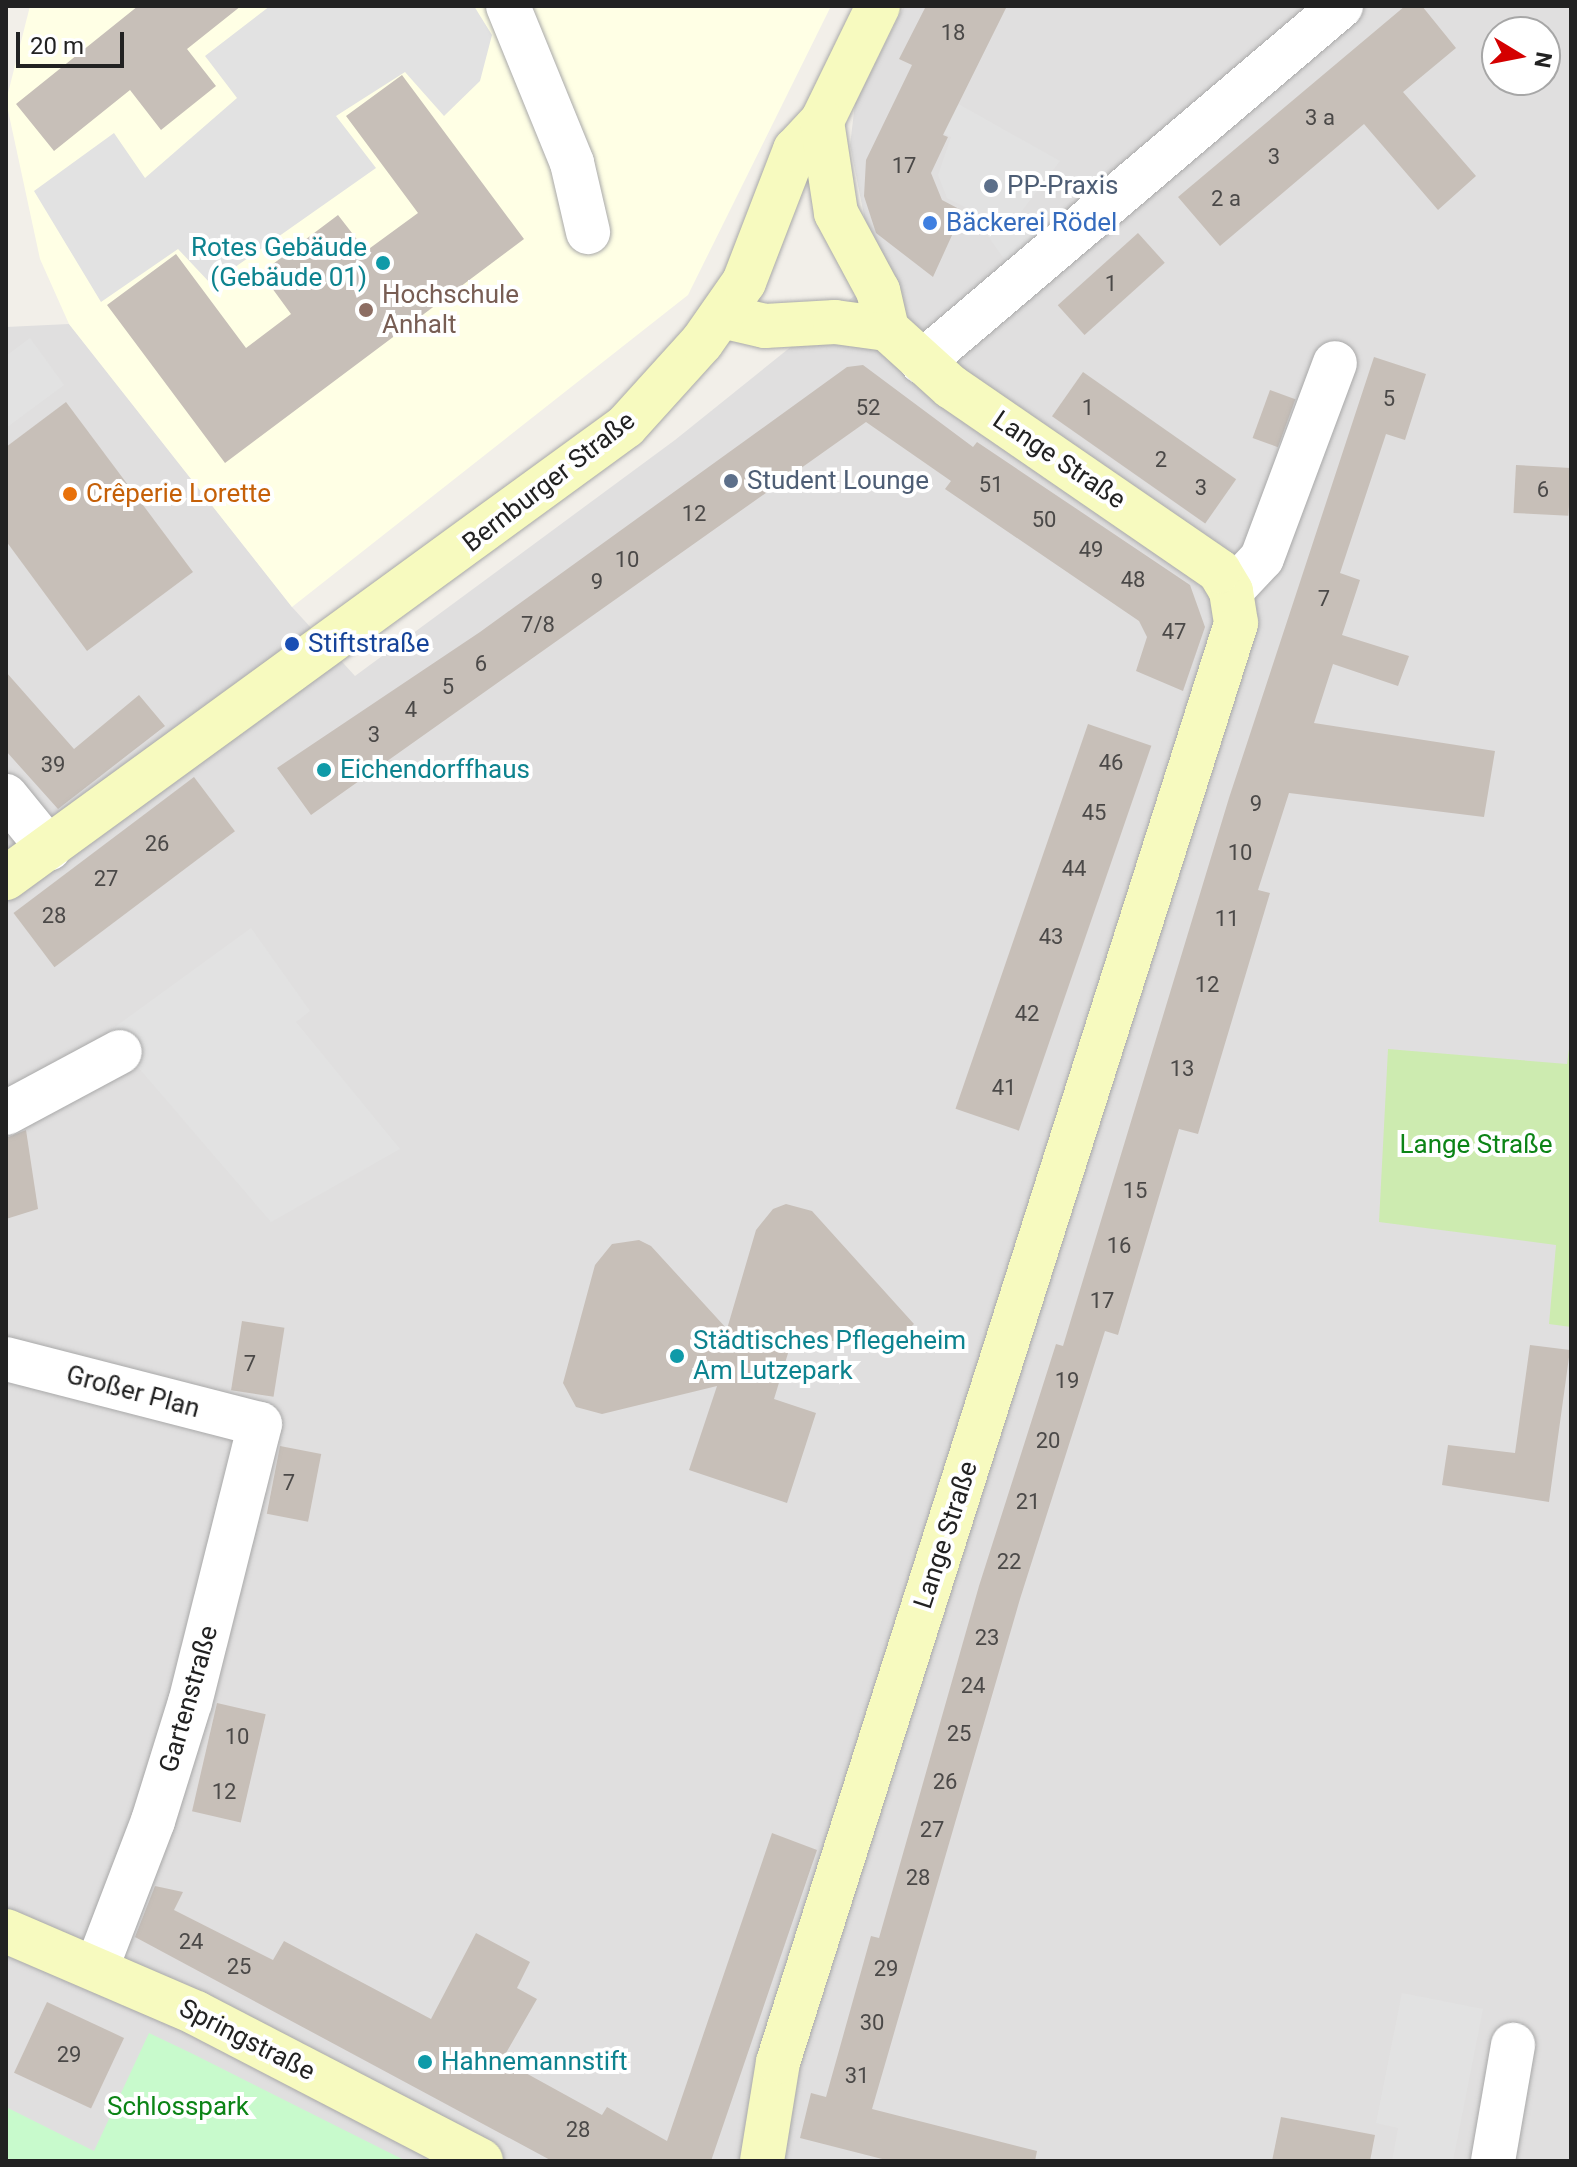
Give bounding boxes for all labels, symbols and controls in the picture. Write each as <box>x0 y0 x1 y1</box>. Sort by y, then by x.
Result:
scale bar <box>20 16 128 66</box>
north arrow <box>1481 16 1561 96</box>
house number: 18 <box>941 20 965 46</box>
text: 20 m <box>30 32 84 60</box>
text: N <box>1529 50 1557 70</box>
house number: 3 a <box>1305 105 1335 131</box>
house number: 3 <box>1268 144 1280 170</box>
house number: 17 <box>892 153 916 179</box>
place label: PP-Praxis <box>1007 170 1118 202</box>
marker: PP-Praxis <box>982 177 1000 195</box>
house number: 2 a <box>1211 186 1241 212</box>
place label: Bäckerei Rödel <box>946 207 1117 239</box>
marker: Bäckerei Rödel <box>921 214 939 232</box>
place label: Rotes Gebäude (Gebäude 01) <box>191 232 367 294</box>
marker: Rotes Gebäude (Gebäude 01) <box>374 254 392 272</box>
house number: 1 <box>1105 271 1117 297</box>
place label: Hochschule Anhalt <box>382 279 519 340</box>
marker: Hochschule Anhalt <box>357 301 375 319</box>
house number: 5 <box>1383 386 1395 412</box>
house number: 52 <box>856 395 880 421</box>
house number: 1 <box>1082 395 1094 421</box>
street label: Lange Straße <box>987 404 1131 516</box>
street label: Bernburger Straße <box>457 405 641 559</box>
house number: 2 <box>1155 447 1167 473</box>
place label: Student Lounge <box>747 465 929 497</box>
marker: Student Lounge <box>722 472 740 490</box>
house number: 51 <box>979 472 1003 498</box>
house number: 3 <box>1195 475 1207 501</box>
house number: 6 <box>1537 477 1549 503</box>
place label: Crêperie Lorette <box>86 478 271 510</box>
marker: Crêperie Lorette <box>61 485 79 503</box>
house number: 12 <box>682 501 706 527</box>
house number: 50 <box>1032 507 1056 533</box>
house number: 49 <box>1079 537 1103 563</box>
house number: 10 <box>615 547 639 573</box>
house number: 48 <box>1121 567 1145 593</box>
house number: 9 <box>591 569 603 595</box>
house number: 7 <box>1318 586 1330 612</box>
house number: 7/8 <box>521 612 555 638</box>
house number: 47 <box>1162 619 1186 645</box>
place label: Stiftstraße <box>308 628 429 660</box>
marker: Stiftstraße <box>283 635 301 653</box>
house number: 6 <box>475 651 487 677</box>
house number: 5 <box>442 674 454 700</box>
house number: 4 <box>405 697 417 723</box>
house number: 3 <box>368 722 380 748</box>
house number: 46 <box>1099 750 1123 776</box>
house number: 39 <box>41 752 65 778</box>
place label: Eichendorffhaus <box>340 754 530 786</box>
marker: Eichendorffhaus <box>315 761 333 779</box>
house number: 9 <box>1250 791 1262 817</box>
house number: 45 <box>1082 800 1106 826</box>
house number: 26 <box>145 831 169 857</box>
house number: 10 <box>1228 840 1252 866</box>
house number: 44 <box>1062 856 1086 882</box>
house number: 27 <box>94 866 118 892</box>
house number: 28 <box>42 903 66 929</box>
house number: 11 <box>1215 906 1239 932</box>
house number: 43 <box>1039 924 1063 950</box>
house number: 12 <box>1195 972 1219 998</box>
house number: 42 <box>1015 1001 1039 1027</box>
house number: 13 <box>1170 1056 1194 1082</box>
house number: 41 <box>992 1075 1016 1101</box>
park label: Lange Straße <box>1400 1129 1552 1161</box>
house number: 15 <box>1123 1178 1147 1204</box>
house number: 16 <box>1107 1233 1131 1259</box>
house number: 17 <box>1090 1288 1114 1314</box>
place label: Städtisches Pflegeheim Am Lutzepark <box>693 1325 966 1386</box>
marker: Städtisches Pflegeheim Am Lutzepark <box>668 1347 686 1365</box>
house number: 7 <box>244 1351 256 1377</box>
street label: Großer Plan <box>63 1359 203 1425</box>
house number: 19 <box>1055 1368 1079 1394</box>
house number: 20 <box>1036 1428 1060 1454</box>
street label: Lange Straße <box>908 1457 984 1613</box>
house number: 7 <box>283 1470 295 1496</box>
house number: 21 <box>1016 1489 1040 1515</box>
house number: 22 <box>997 1549 1021 1575</box>
street label: Gartenstraße <box>153 1622 225 1776</box>
house number: 23 <box>975 1625 999 1651</box>
house number: 24 <box>961 1673 985 1699</box>
house number: 25 <box>947 1721 971 1747</box>
house number: 10 <box>225 1724 249 1750</box>
house number: 26 <box>933 1769 957 1795</box>
house number: 12 <box>212 1779 236 1805</box>
house number: 27 <box>920 1817 944 1843</box>
house number: 28 <box>906 1865 930 1891</box>
house number: 24 <box>179 1929 203 1955</box>
house number: 25 <box>227 1954 251 1980</box>
house number: 29 <box>874 1956 898 1982</box>
street label: Springstraße <box>174 1993 320 2087</box>
house number: 30 <box>860 2010 884 2036</box>
house number: 29 <box>57 2042 81 2068</box>
place label: Hahnemannstift <box>441 2046 628 2078</box>
marker: Hahnemannstift <box>416 2053 434 2071</box>
house number: 31 <box>845 2063 869 2089</box>
park label: Schlosspark <box>107 2091 249 2123</box>
house number: 28 <box>566 2117 590 2143</box>

